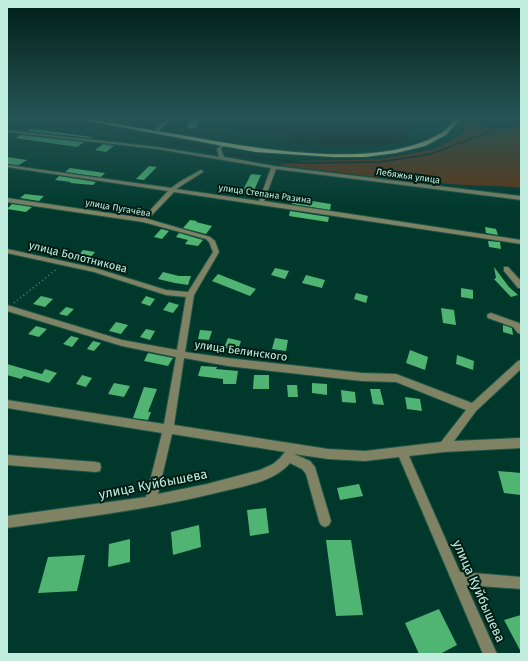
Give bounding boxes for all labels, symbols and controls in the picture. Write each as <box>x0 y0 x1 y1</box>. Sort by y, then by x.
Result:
street label: Лебяжья улица <box>375 167 441 185</box>
street label: улица Степана Разина <box>218 183 312 205</box>
street label: улица Пугачёва <box>85 197 152 219</box>
street label: улица Болотникова <box>27 238 129 276</box>
street label: улица Белинского <box>194 338 288 364</box>
street label: улица Куйбышева <box>97 466 209 502</box>
street label: улица Куйбышева <box>450 538 508 644</box>

